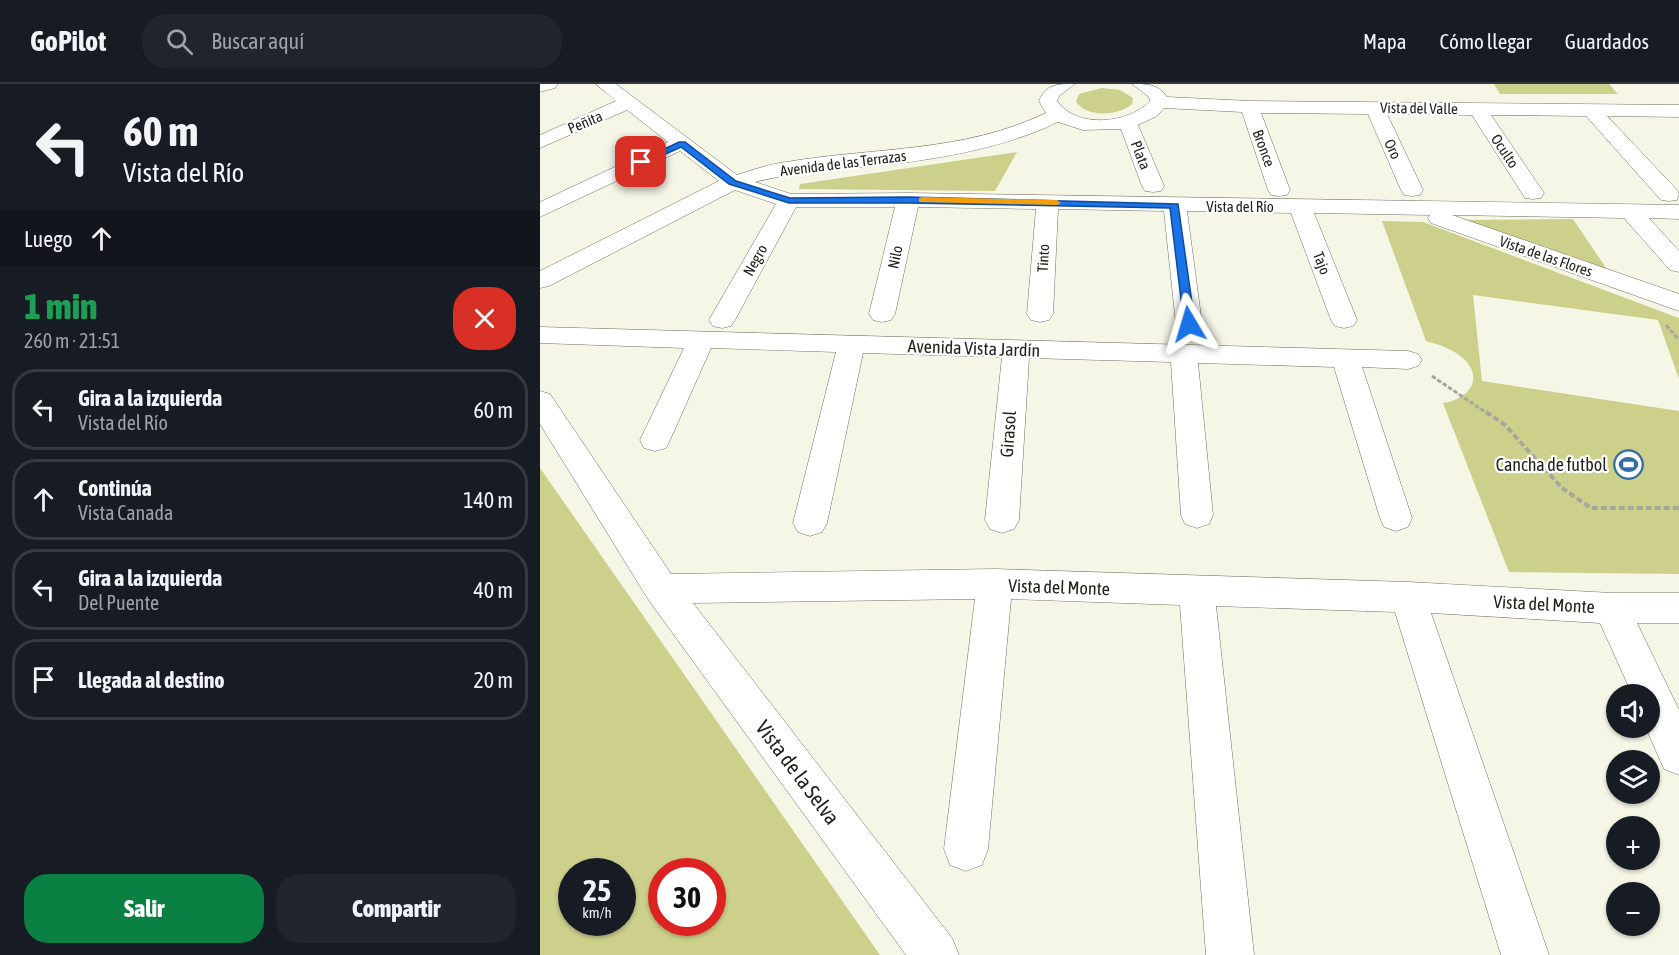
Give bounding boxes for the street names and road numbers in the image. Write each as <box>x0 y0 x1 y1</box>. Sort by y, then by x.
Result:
street label: Vista del Valle <box>1380 99 1458 117</box>
street label: Peñita <box>565 107 605 137</box>
street label: Bronce <box>1249 127 1279 169</box>
street label: Oculto <box>1488 131 1522 171</box>
street label: Oro <box>1381 136 1405 162</box>
street label: Plata <box>1128 138 1154 172</box>
street label: Avenida de las Terrazas <box>779 147 907 179</box>
street label: Vista del Río <box>1206 198 1274 215</box>
street label: Vista de las Flores <box>1497 232 1595 280</box>
street label: Negro <box>739 241 771 279</box>
street label: Tinto <box>1034 243 1052 273</box>
street label: Nilo <box>884 244 906 270</box>
street label: Tajo <box>1310 249 1334 277</box>
street label: Avenida Vista Jardín <box>907 335 1041 361</box>
street label: Girasol <box>996 410 1020 458</box>
street label: Vista del Monte <box>1008 575 1110 599</box>
street label: Vista del Monte <box>1493 591 1595 617</box>
street label: Vista de la Selva <box>751 715 845 829</box>

